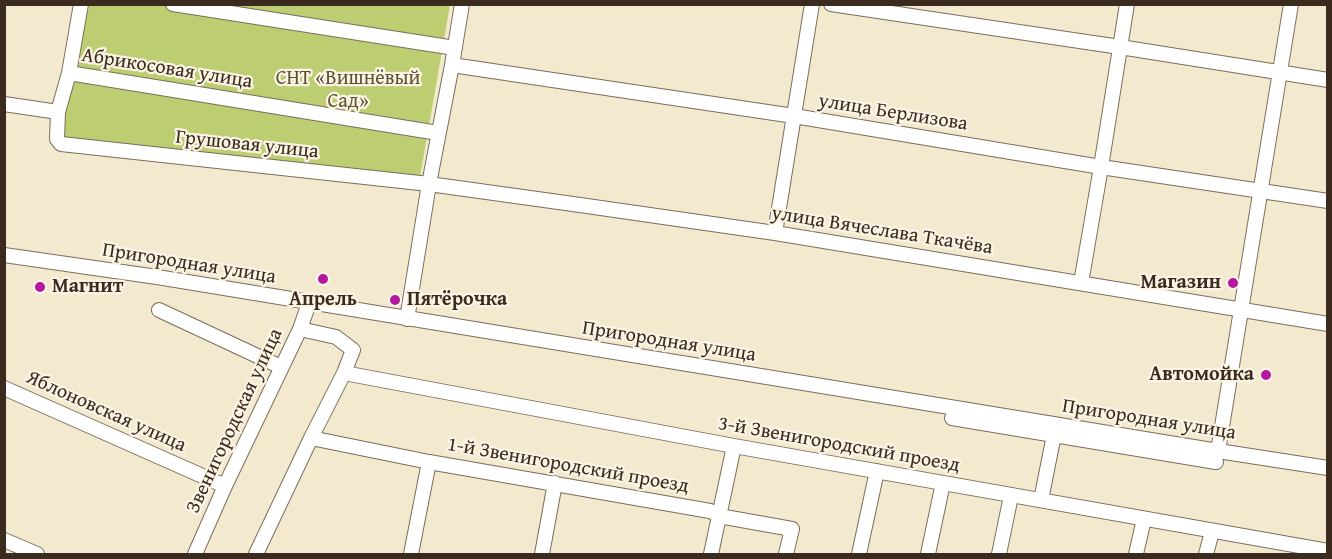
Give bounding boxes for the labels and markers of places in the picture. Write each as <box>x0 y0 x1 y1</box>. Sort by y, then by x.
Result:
place label: Магазин <box>1140 271 1221 295</box>
marker: Апрель <box>316 272 330 286</box>
place label: Магнит <box>52 275 124 299</box>
marker: Магазин <box>1226 276 1240 290</box>
marker: Магнит <box>33 280 47 294</box>
place label: Апрель <box>289 288 357 312</box>
place label: Пятёрочка <box>407 288 507 312</box>
marker: Пятёрочка <box>388 293 402 307</box>
place label: Автомойка <box>1149 363 1254 387</box>
marker: Автомойка <box>1259 368 1273 382</box>

